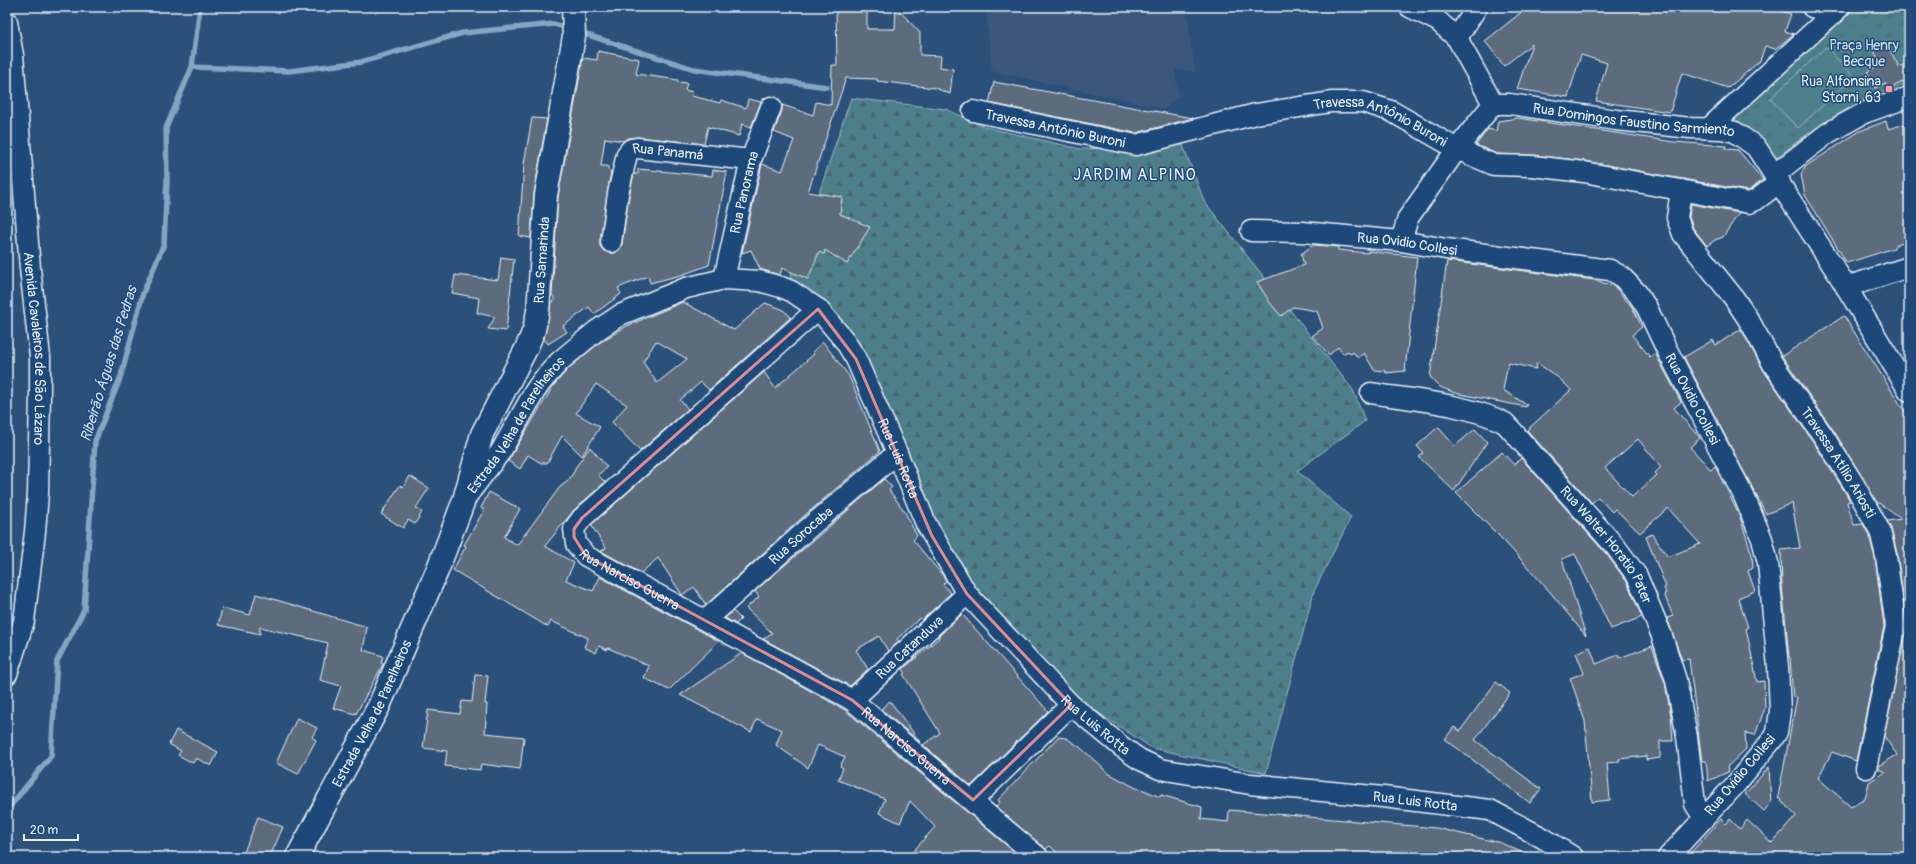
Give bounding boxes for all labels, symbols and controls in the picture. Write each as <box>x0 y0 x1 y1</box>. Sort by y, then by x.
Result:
park label: Praça Henry Becque <box>1829 37 1899 70</box>
place label: Rua Alfonsina Storni, 63 <box>1801 73 1881 106</box>
marker: Rua Alfonsina Storni, 63 <box>1884 84 1894 94</box>
street label: Travessa Antônio Buroni <box>1312 93 1451 150</box>
street label: Rua Domingos Faustino Sarmiento <box>1532 99 1737 140</box>
street label: Travessa Antônio Buroni <box>984 105 1127 151</box>
street label: Rua Panamá <box>631 139 704 163</box>
street label: Rua Panorama <box>726 149 762 235</box>
district label: JARDIM ALPINO <box>1073 165 1197 185</box>
street label: Rua Samarinda <box>530 216 553 304</box>
street label: Rua Ovidio Collesi <box>1357 229 1459 259</box>
street label: Avenida Cavaleiros de São Lázaro <box>20 251 49 446</box>
water label: Ribeirão Águas das Pedras <box>76 282 142 444</box>
street label: Rua Ovidio Collesi <box>1662 350 1724 448</box>
street label: Estrada Velha de Parelheiros <box>463 352 568 497</box>
street label: Travessa Atílio Ariosti <box>1797 404 1880 521</box>
street label: Rua Luis Rotta <box>874 416 923 501</box>
street label: Rua Walter Horatio Pater <box>1557 482 1656 606</box>
street label: Rua Sorocaba <box>765 503 836 568</box>
street label: Rua Narciso Guerra <box>575 546 683 614</box>
street label: Rua Catanduva <box>872 612 947 682</box>
street label: Estrada Velha de Parelheiros <box>328 637 415 790</box>
street label: Rua Luis Rotta <box>1057 691 1133 759</box>
street label: Rua Narciso Guerra <box>858 703 954 788</box>
street label: Rua Ovidio Collesi <box>1701 731 1779 819</box>
street label: Rua Luis Rotta <box>1372 788 1458 814</box>
scale bar <box>24 816 78 842</box>
text: 20 m <box>30 823 59 838</box>

